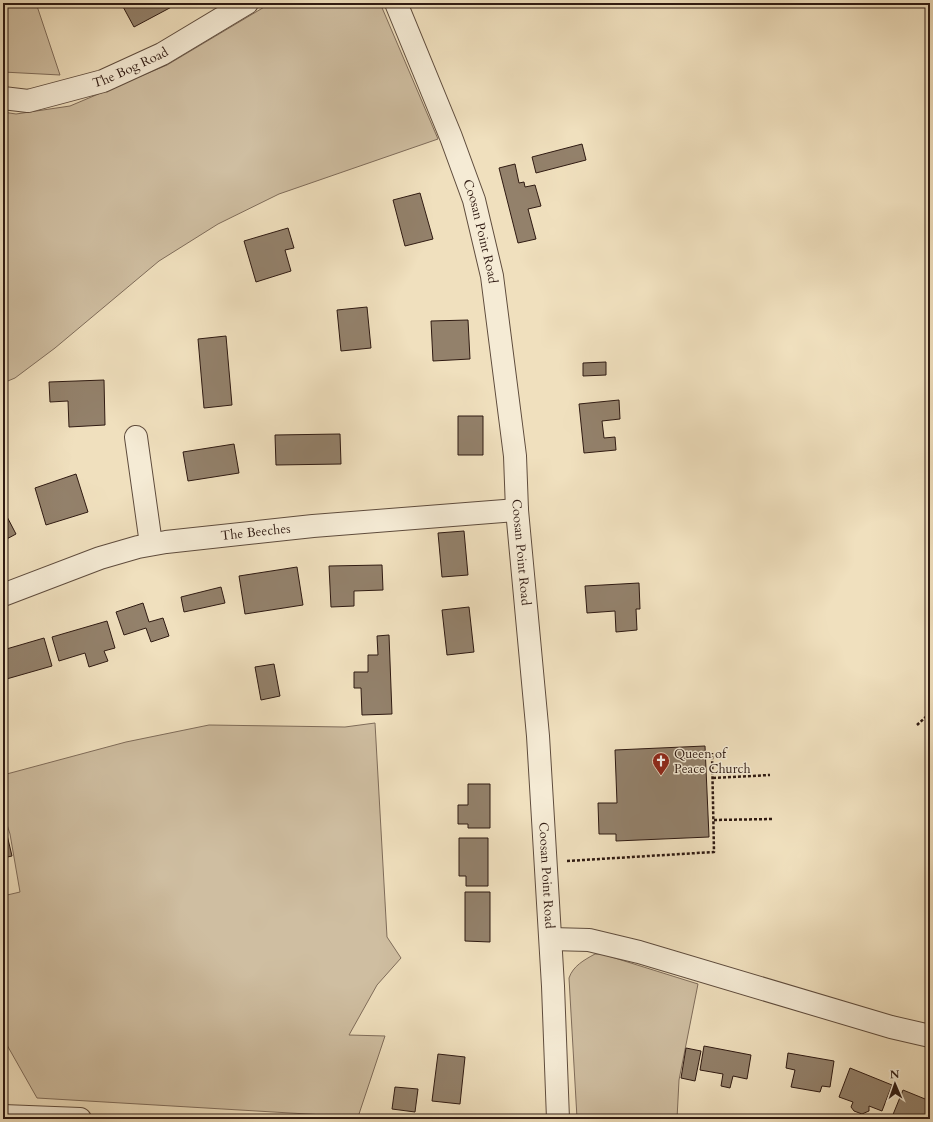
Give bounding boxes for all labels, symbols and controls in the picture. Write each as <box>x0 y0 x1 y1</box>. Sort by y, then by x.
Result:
street label: The Bog Road <box>91 43 172 92</box>
street label: Coosan Point Road <box>458 177 502 285</box>
street label: Coosan Point Road <box>508 499 535 606</box>
street label: The Beeches <box>220 520 291 545</box>
place label: Queen of Peace Church <box>674 745 751 778</box>
church icon: Queen of Peace Church <box>651 751 671 776</box>
street label: Coosan Point Road <box>534 821 559 929</box>
north arrow <box>875 1064 915 1104</box>
text: N <box>890 1067 900 1082</box>

